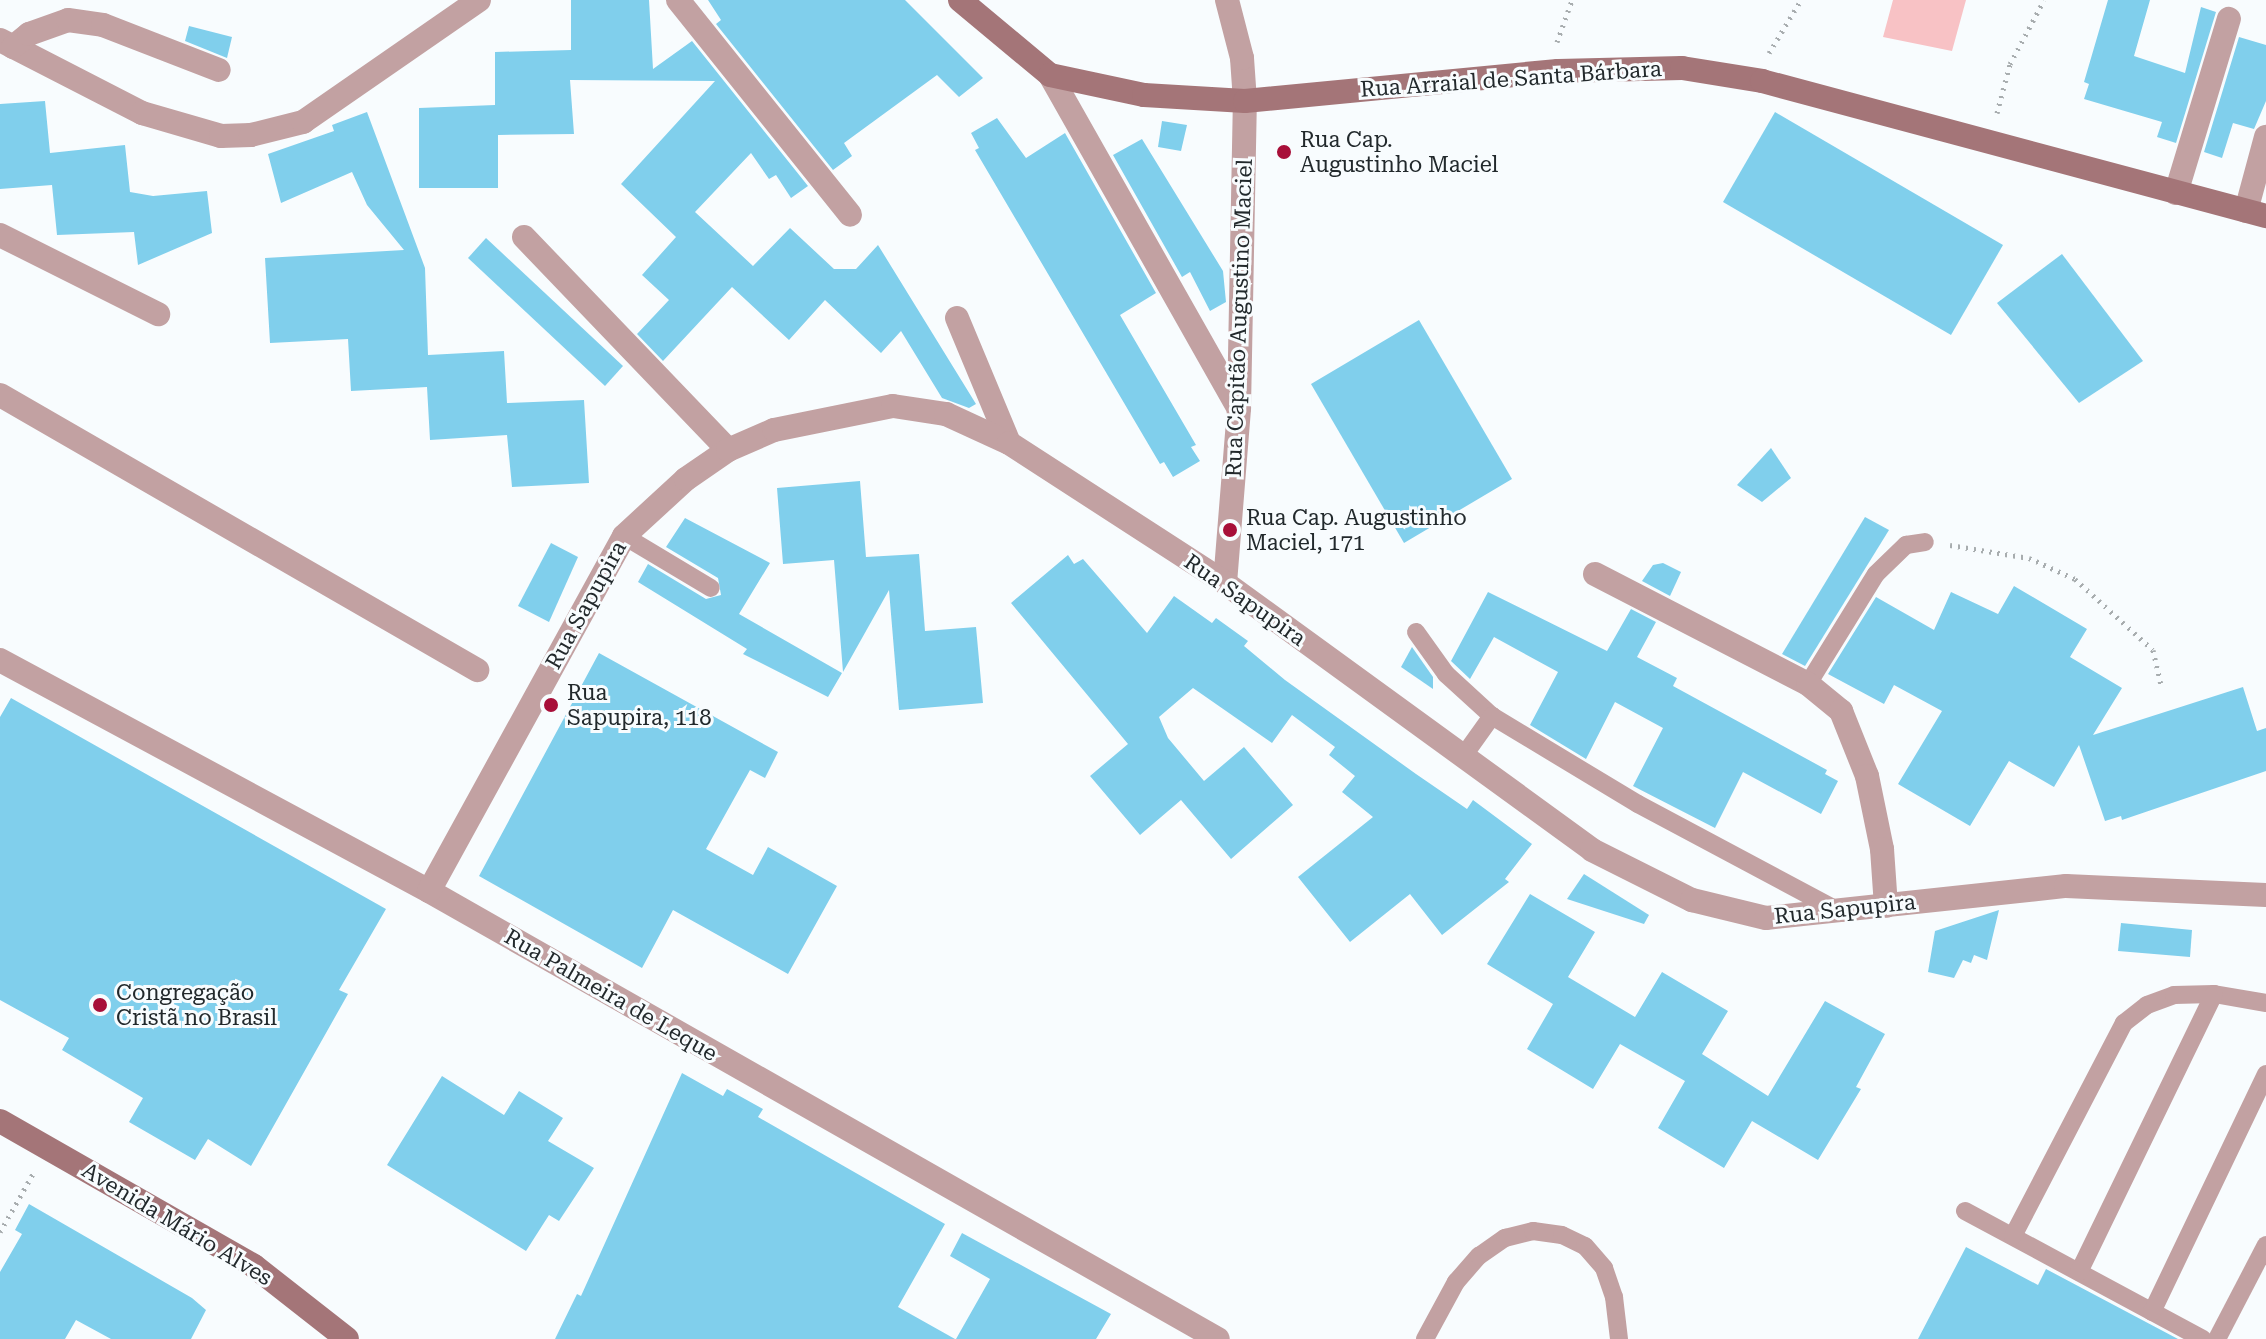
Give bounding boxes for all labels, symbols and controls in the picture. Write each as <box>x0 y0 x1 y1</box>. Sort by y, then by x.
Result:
street label: Rua Arraial de Santa Bárbara <box>1359 55 1663 103</box>
place label: Rua Cap. Augustinho Maciel <box>1300 126 1498 178</box>
marker: Rua Cap. Augustinho Maciel <box>1275 143 1293 161</box>
street label: Rua Capitão Augustino Maciel <box>1220 158 1258 478</box>
place label: Rua Cap. Augustinho Maciel, 171 <box>1246 504 1467 556</box>
marker: Rua Cap. Augustinho Maciel, 171 <box>1221 521 1239 539</box>
street label: Rua Sapupira <box>540 536 632 674</box>
street label: Rua Sapupira <box>1179 548 1311 652</box>
place label: Rua Sapupira, 118 <box>567 679 712 730</box>
marker: Rua Sapupira, 118 <box>542 696 560 714</box>
street label: Rua Sapupira <box>1773 888 1917 930</box>
street label: Rua Palmeira de Leque <box>500 923 722 1067</box>
place label: Congregação Cristã no Brasil <box>116 979 277 1030</box>
marker: Congregação Cristã no Brasil <box>91 996 109 1014</box>
street label: Avenida Mário Alves <box>77 1157 277 1291</box>

